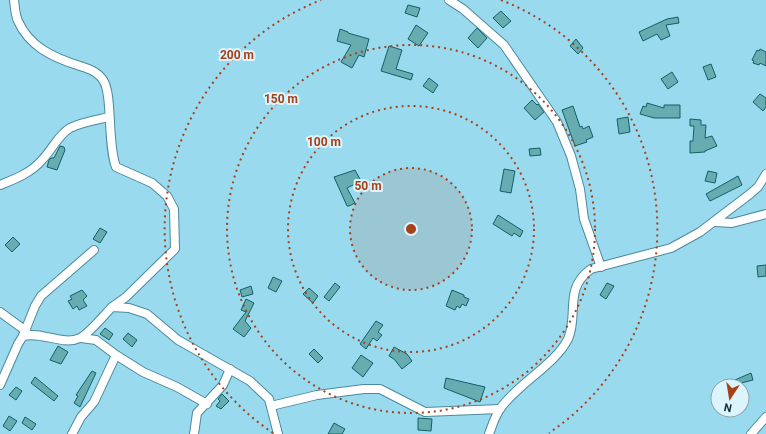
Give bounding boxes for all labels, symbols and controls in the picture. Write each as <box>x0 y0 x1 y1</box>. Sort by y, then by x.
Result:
text: 200 m <box>220 48 254 62</box>
text: 150 m <box>264 92 298 106</box>
text: 100 m <box>307 135 341 149</box>
text: 50 m <box>354 179 382 193</box>
centre of rings <box>404 222 418 236</box>
north arrow <box>710 378 750 418</box>
text: N <box>723 400 733 414</box>

